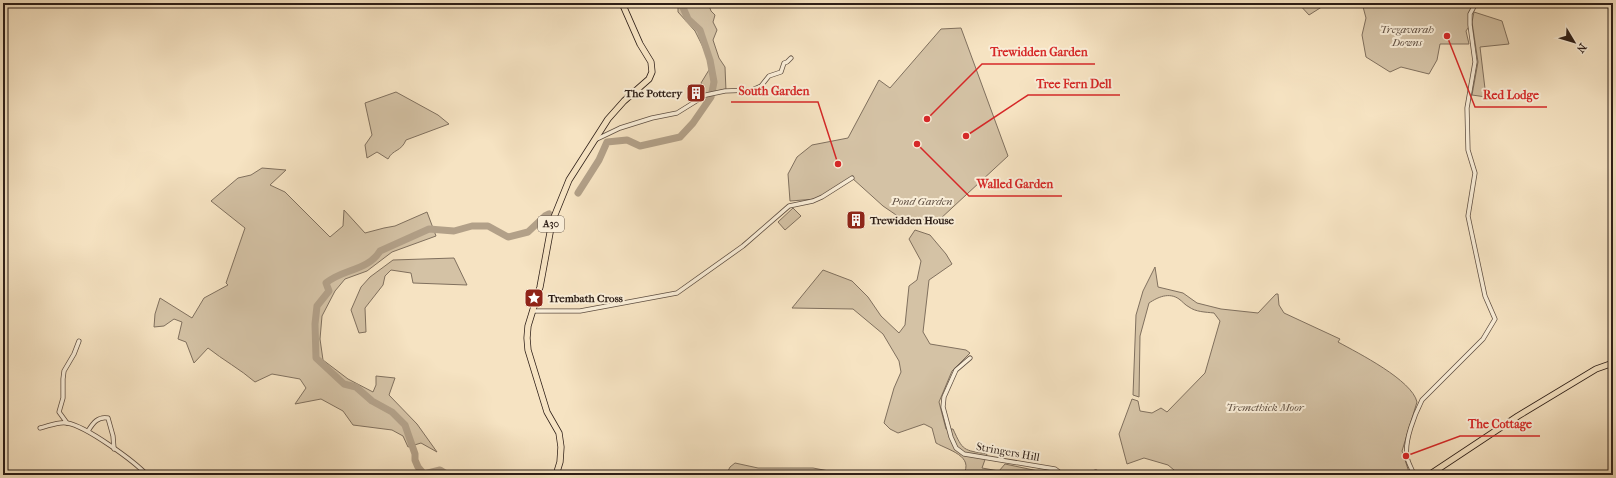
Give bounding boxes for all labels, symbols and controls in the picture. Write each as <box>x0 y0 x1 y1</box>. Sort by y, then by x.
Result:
north arrow <box>1554 22 1594 62</box>
park label: Tregavarah Downs <box>1380 23 1434 49</box>
callout: Trewidden Garden <box>982 40 1095 64</box>
text: N <box>1573 41 1589 56</box>
text: Trewidden Garden <box>989 45 1089 59</box>
callout: Tree Fern Dell <box>1028 71 1120 95</box>
text: Tree Fern Dell <box>1035 77 1112 91</box>
callout: South Garden <box>731 78 818 102</box>
building icon: The Pottery <box>685 82 707 104</box>
callout: Red Lodge <box>1475 83 1547 107</box>
text: South Garden <box>739 84 811 98</box>
place label: The Pottery <box>624 87 683 100</box>
text: Red Lodge <box>1483 88 1539 103</box>
callout: Walled Garden <box>969 172 1062 196</box>
text: Walled Garden <box>976 177 1054 191</box>
park label: Pond Garden <box>891 195 952 208</box>
building icon: Trewidden House <box>845 209 867 231</box>
place label: Trewidden House <box>869 214 954 227</box>
road number: A30 <box>538 216 564 232</box>
place icon: Trembath Cross <box>523 287 545 309</box>
place label: Trembath Cross <box>547 292 623 305</box>
park label: Tremethick Moor <box>1226 401 1305 414</box>
callout: The Cottage <box>1460 412 1540 436</box>
text: The Cottage <box>1467 417 1532 432</box>
street label: Stringers Hill <box>975 440 1041 464</box>

